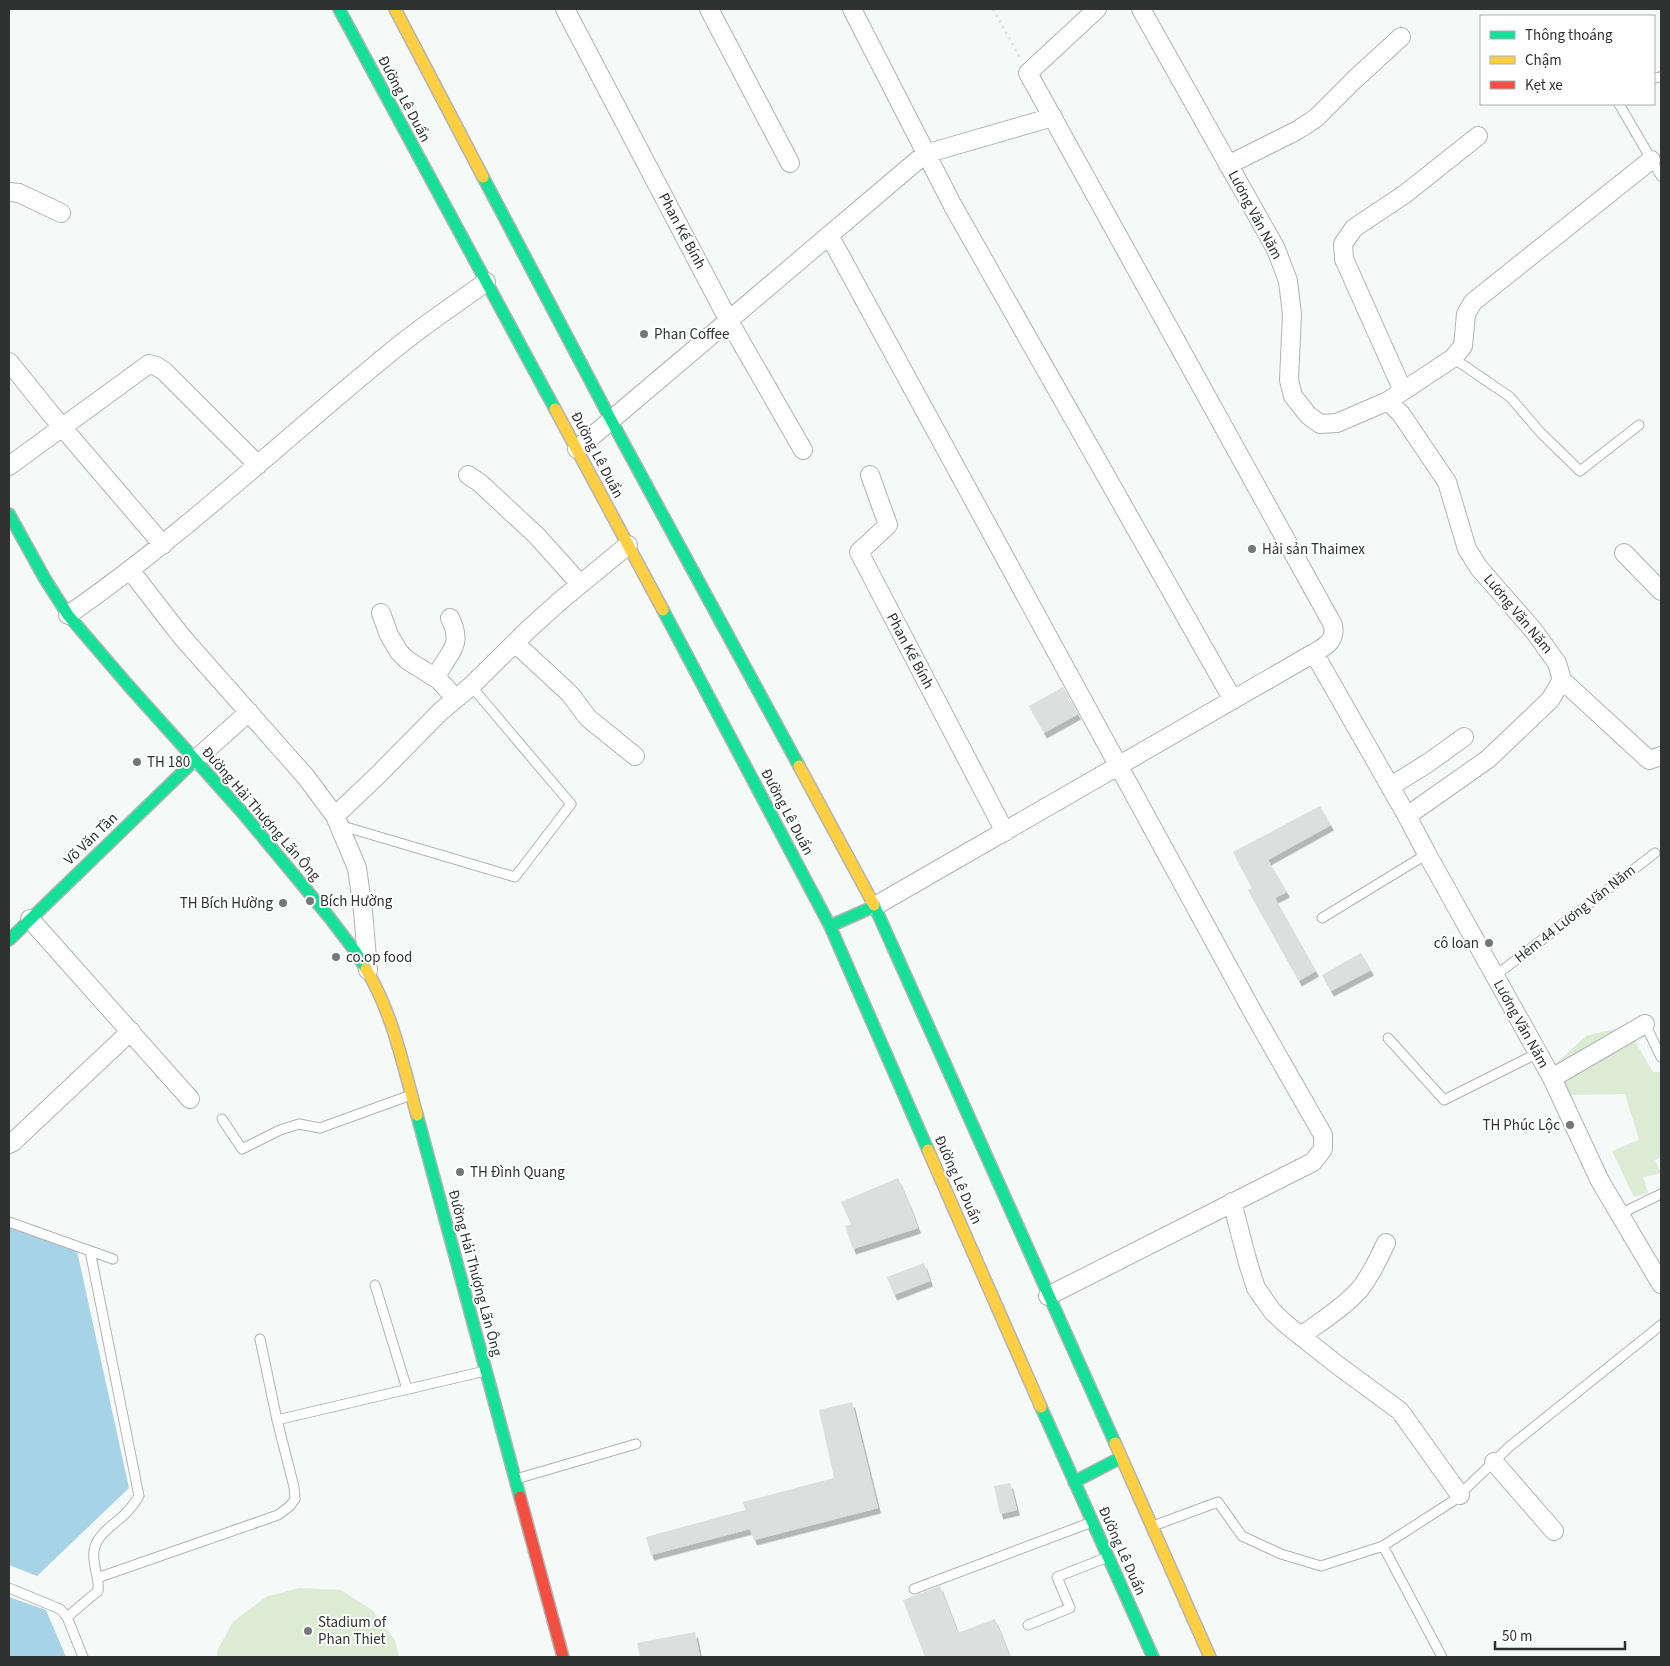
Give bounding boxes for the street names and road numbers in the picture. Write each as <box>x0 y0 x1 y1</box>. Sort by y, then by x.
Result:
street label: Đường Lê Duẩn <box>372 52 436 146</box>
street label: Lương Văn Năm <box>1223 167 1287 263</box>
street label: Phan Kế Bính <box>653 189 711 273</box>
street label: Đường Lê Duẩn <box>565 408 629 502</box>
street label: Lương Văn Năm <box>1478 570 1558 658</box>
street label: Phan Kế Bính <box>881 609 939 693</box>
street label: Đường Hải Thượng Lãn Ông <box>197 742 326 886</box>
street label: Đường Lê Duẩn <box>755 765 819 859</box>
street label: Võ Văn Tần <box>59 808 123 870</box>
street label: Hẻm 44 Lương Văn Năm <box>1510 860 1640 968</box>
street label: Lương Văn Năm <box>1488 976 1554 1072</box>
street label: Đường Lê Duẩn <box>929 1132 987 1228</box>
street label: Đường Hải Thượng Lãn Ông <box>443 1187 507 1359</box>
street label: Đường Lê Duẩn <box>1093 1503 1151 1599</box>

